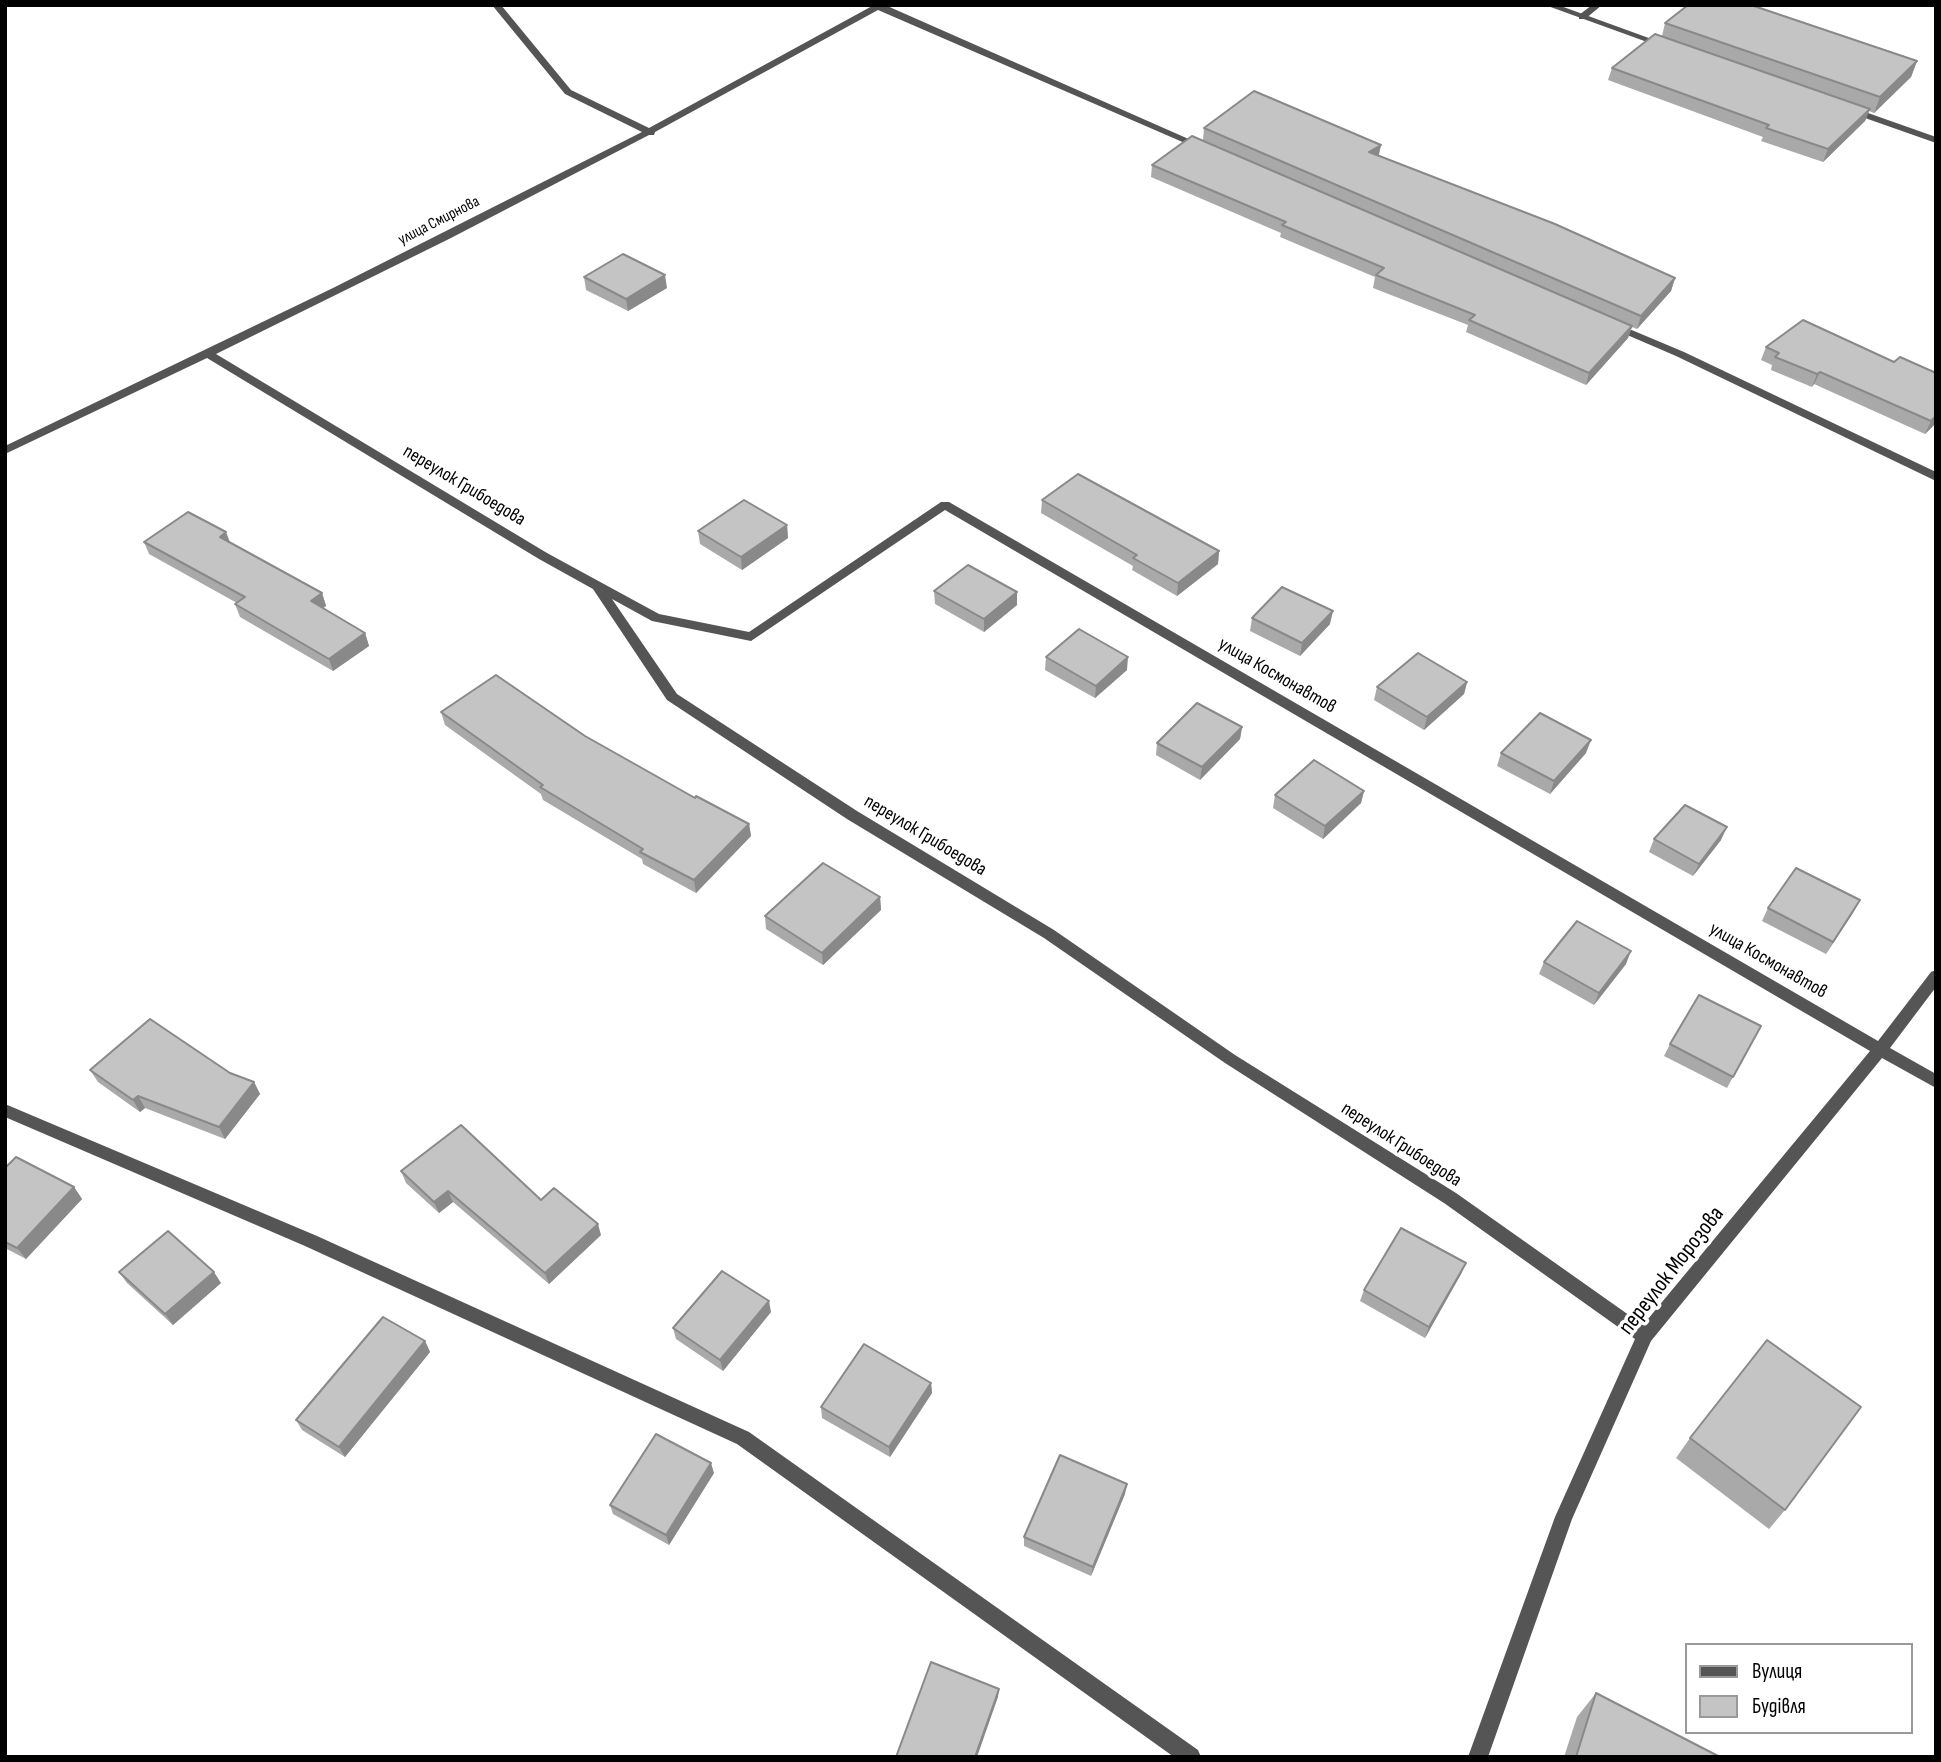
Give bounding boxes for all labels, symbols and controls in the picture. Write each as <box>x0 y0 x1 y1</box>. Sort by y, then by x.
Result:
street label: улица Смирнова <box>395 192 483 250</box>
street label: переулок Грибоедова <box>399 440 529 532</box>
street label: улица Космонавтов <box>1214 633 1340 719</box>
street label: переулок Грибоедова <box>860 790 990 882</box>
street label: улица Космонавтов <box>1705 918 1831 1004</box>
street label: переулок Грибоедова <box>1337 1098 1465 1192</box>
street label: переулок Морозова <box>1613 1201 1731 1341</box>
legend <box>1686 1643 1913 1734</box>
text: Вулиця <box>1752 1659 1802 1684</box>
text: Будівля <box>1752 1694 1806 1719</box>

